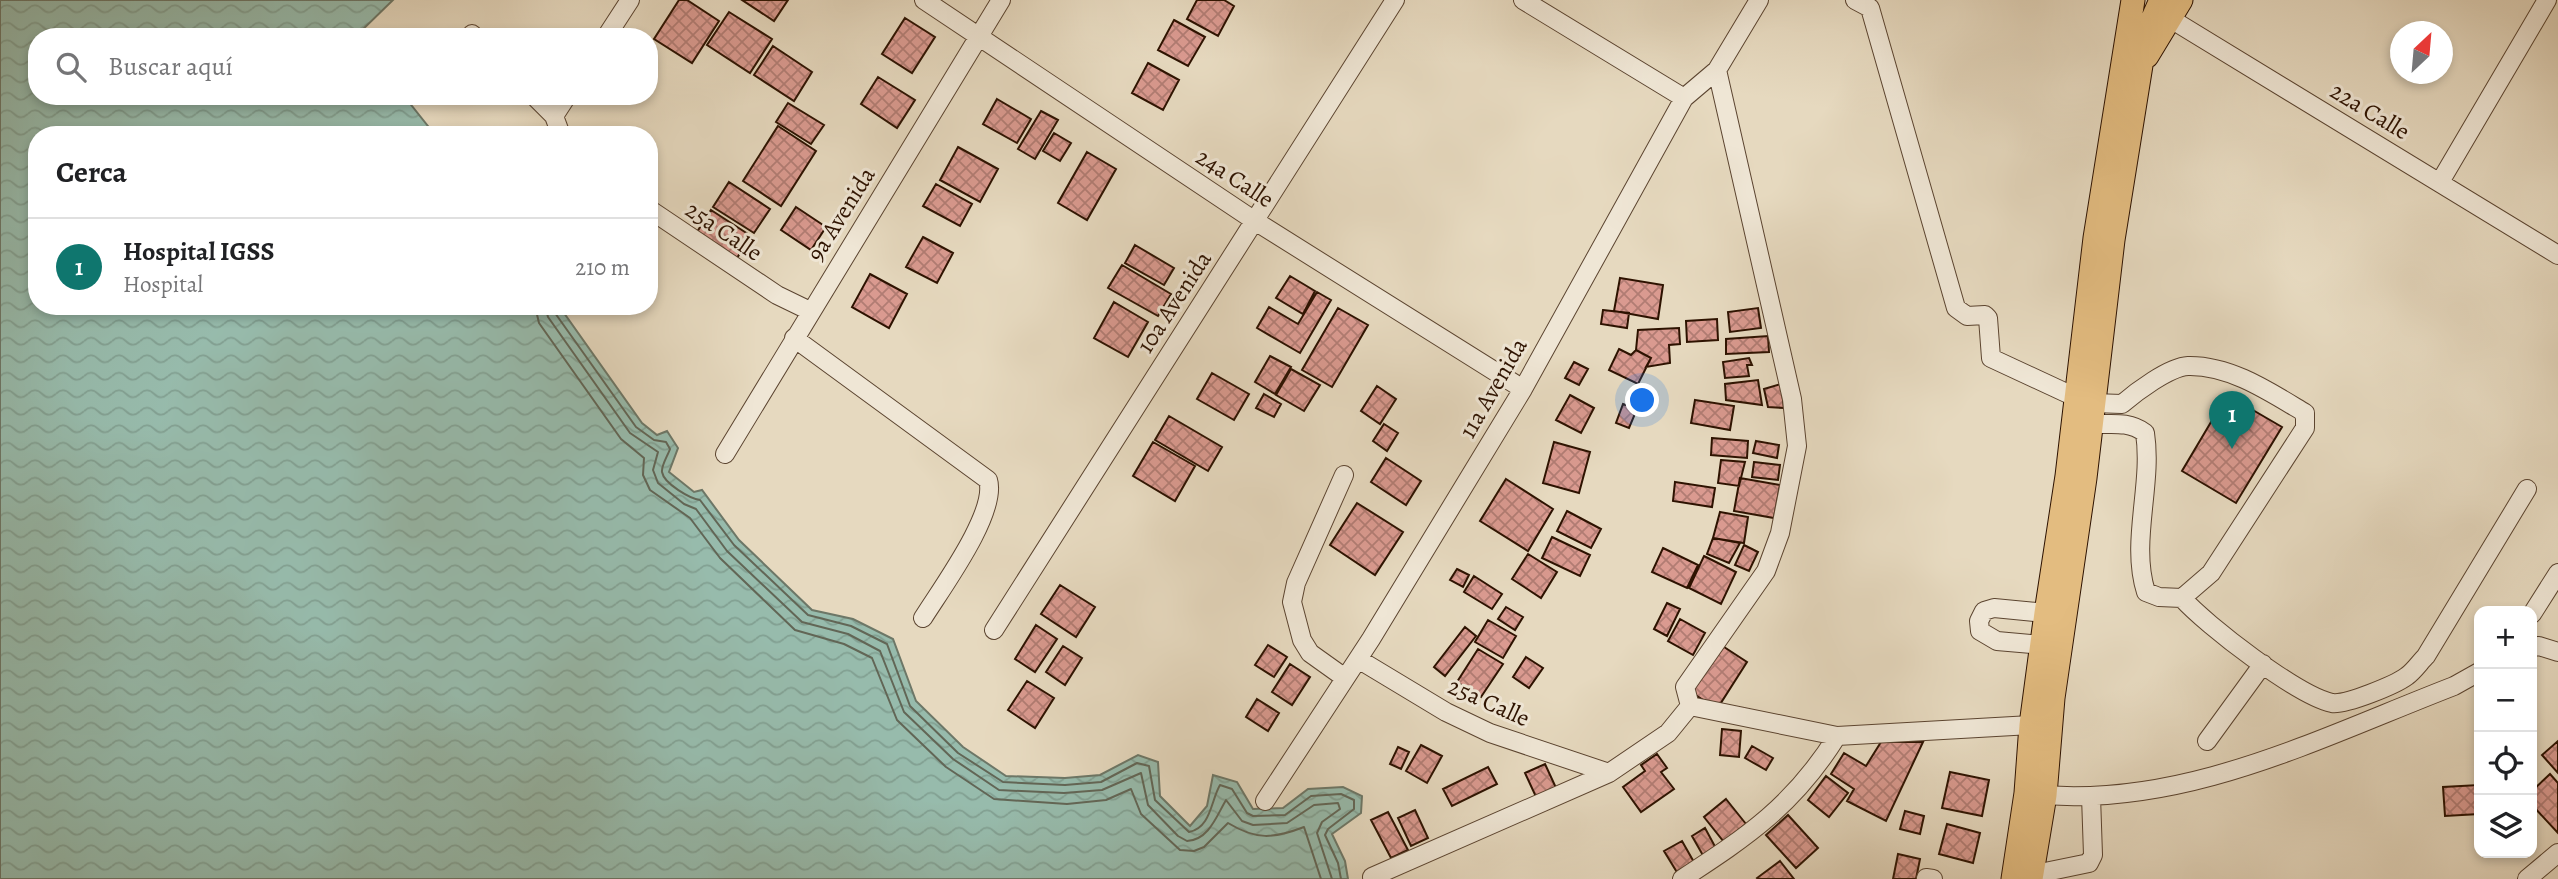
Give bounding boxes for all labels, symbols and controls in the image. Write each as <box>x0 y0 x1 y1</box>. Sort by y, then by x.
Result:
north arrow <box>2390 21 2453 84</box>
search box <box>28 28 658 105</box>
icon: search <box>52 48 90 86</box>
text: Buscar aquí <box>108 49 233 84</box>
street label: 22a Calle <box>2324 75 2416 147</box>
street label: 24a Calle <box>1190 141 1280 215</box>
text: Cerca <box>56 152 127 192</box>
street label: 9a Avenida <box>799 160 883 267</box>
street label: 25a Calle <box>679 194 769 268</box>
text: Hospital IGSS <box>123 234 275 269</box>
street label: 10a Avenida <box>1129 244 1219 359</box>
text: 1 <box>75 252 83 283</box>
text: 210 m <box>575 252 630 283</box>
text: Hospital <box>123 269 203 300</box>
street label: 11a Avenida <box>1451 331 1535 444</box>
your location <box>1625 383 1659 417</box>
pin: 1 <box>2209 391 2255 449</box>
map controls <box>2474 606 2537 858</box>
button: + <box>2474 606 2537 669</box>
button: − <box>2474 669 2537 732</box>
street label: 25a Calle <box>1443 670 1535 734</box>
button: locate <box>2474 732 2537 795</box>
button: layers <box>2474 795 2537 858</box>

